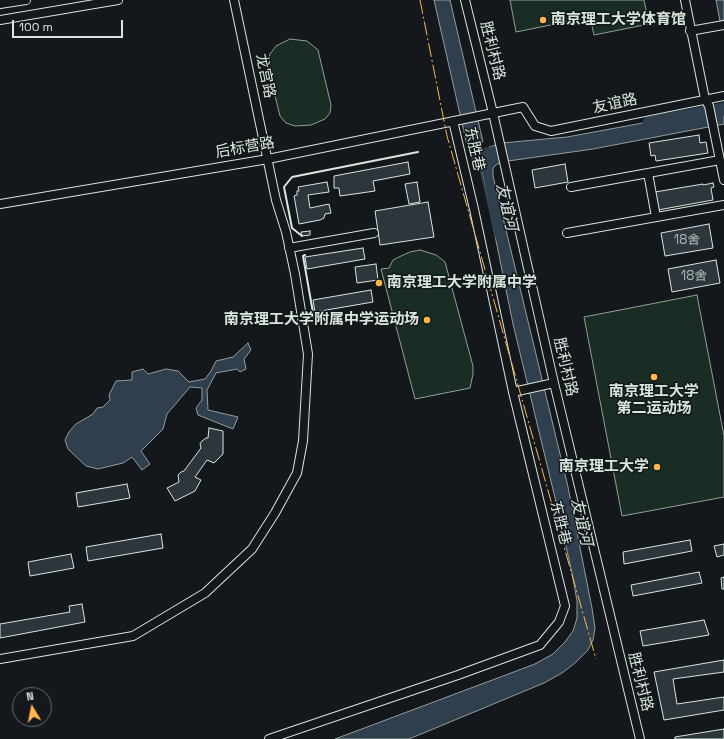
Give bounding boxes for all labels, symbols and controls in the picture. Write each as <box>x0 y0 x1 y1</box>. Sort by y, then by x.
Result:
place label: 南京理工大学体育馆 <box>551 11 686 29</box>
scale bar <box>14 12 125 38</box>
marker: 南京理工大学体育馆 <box>538 15 548 25</box>
text: 100 m <box>19 19 53 35</box>
street label: 胜利村路 <box>476 20 508 82</box>
street label: 龙宫路 <box>252 52 278 100</box>
street label: 友谊路 <box>591 91 639 117</box>
street label: 东胜巷 <box>460 125 488 173</box>
street label: 后标营路 <box>214 134 276 162</box>
water label: 友谊河 <box>491 181 521 233</box>
house number: 18舍 <box>674 232 700 248</box>
house number: 18舍 <box>681 268 707 284</box>
place label: 南京理工大学附属中学 <box>387 274 537 292</box>
marker: 南京理工大学附属中学 <box>374 278 384 288</box>
place label: 南京理工大学附属中学运动场 <box>224 311 419 329</box>
marker: 南京理工大学附属中学运动场 <box>422 315 432 325</box>
street label: 胜利村路 <box>549 336 581 398</box>
marker: 南京理工大学 第二运动场 <box>649 372 659 382</box>
place label: 南京理工大学 第二运动场 <box>609 383 699 418</box>
place label: 南京理工大学 <box>559 458 649 476</box>
marker: 南京理工大学 <box>652 462 662 472</box>
water label: 友谊河 <box>566 496 596 548</box>
street label: 东胜巷 <box>546 499 574 547</box>
street label: 胜利村路 <box>624 651 656 713</box>
north arrow <box>12 687 52 727</box>
text: N <box>25 689 35 704</box>

